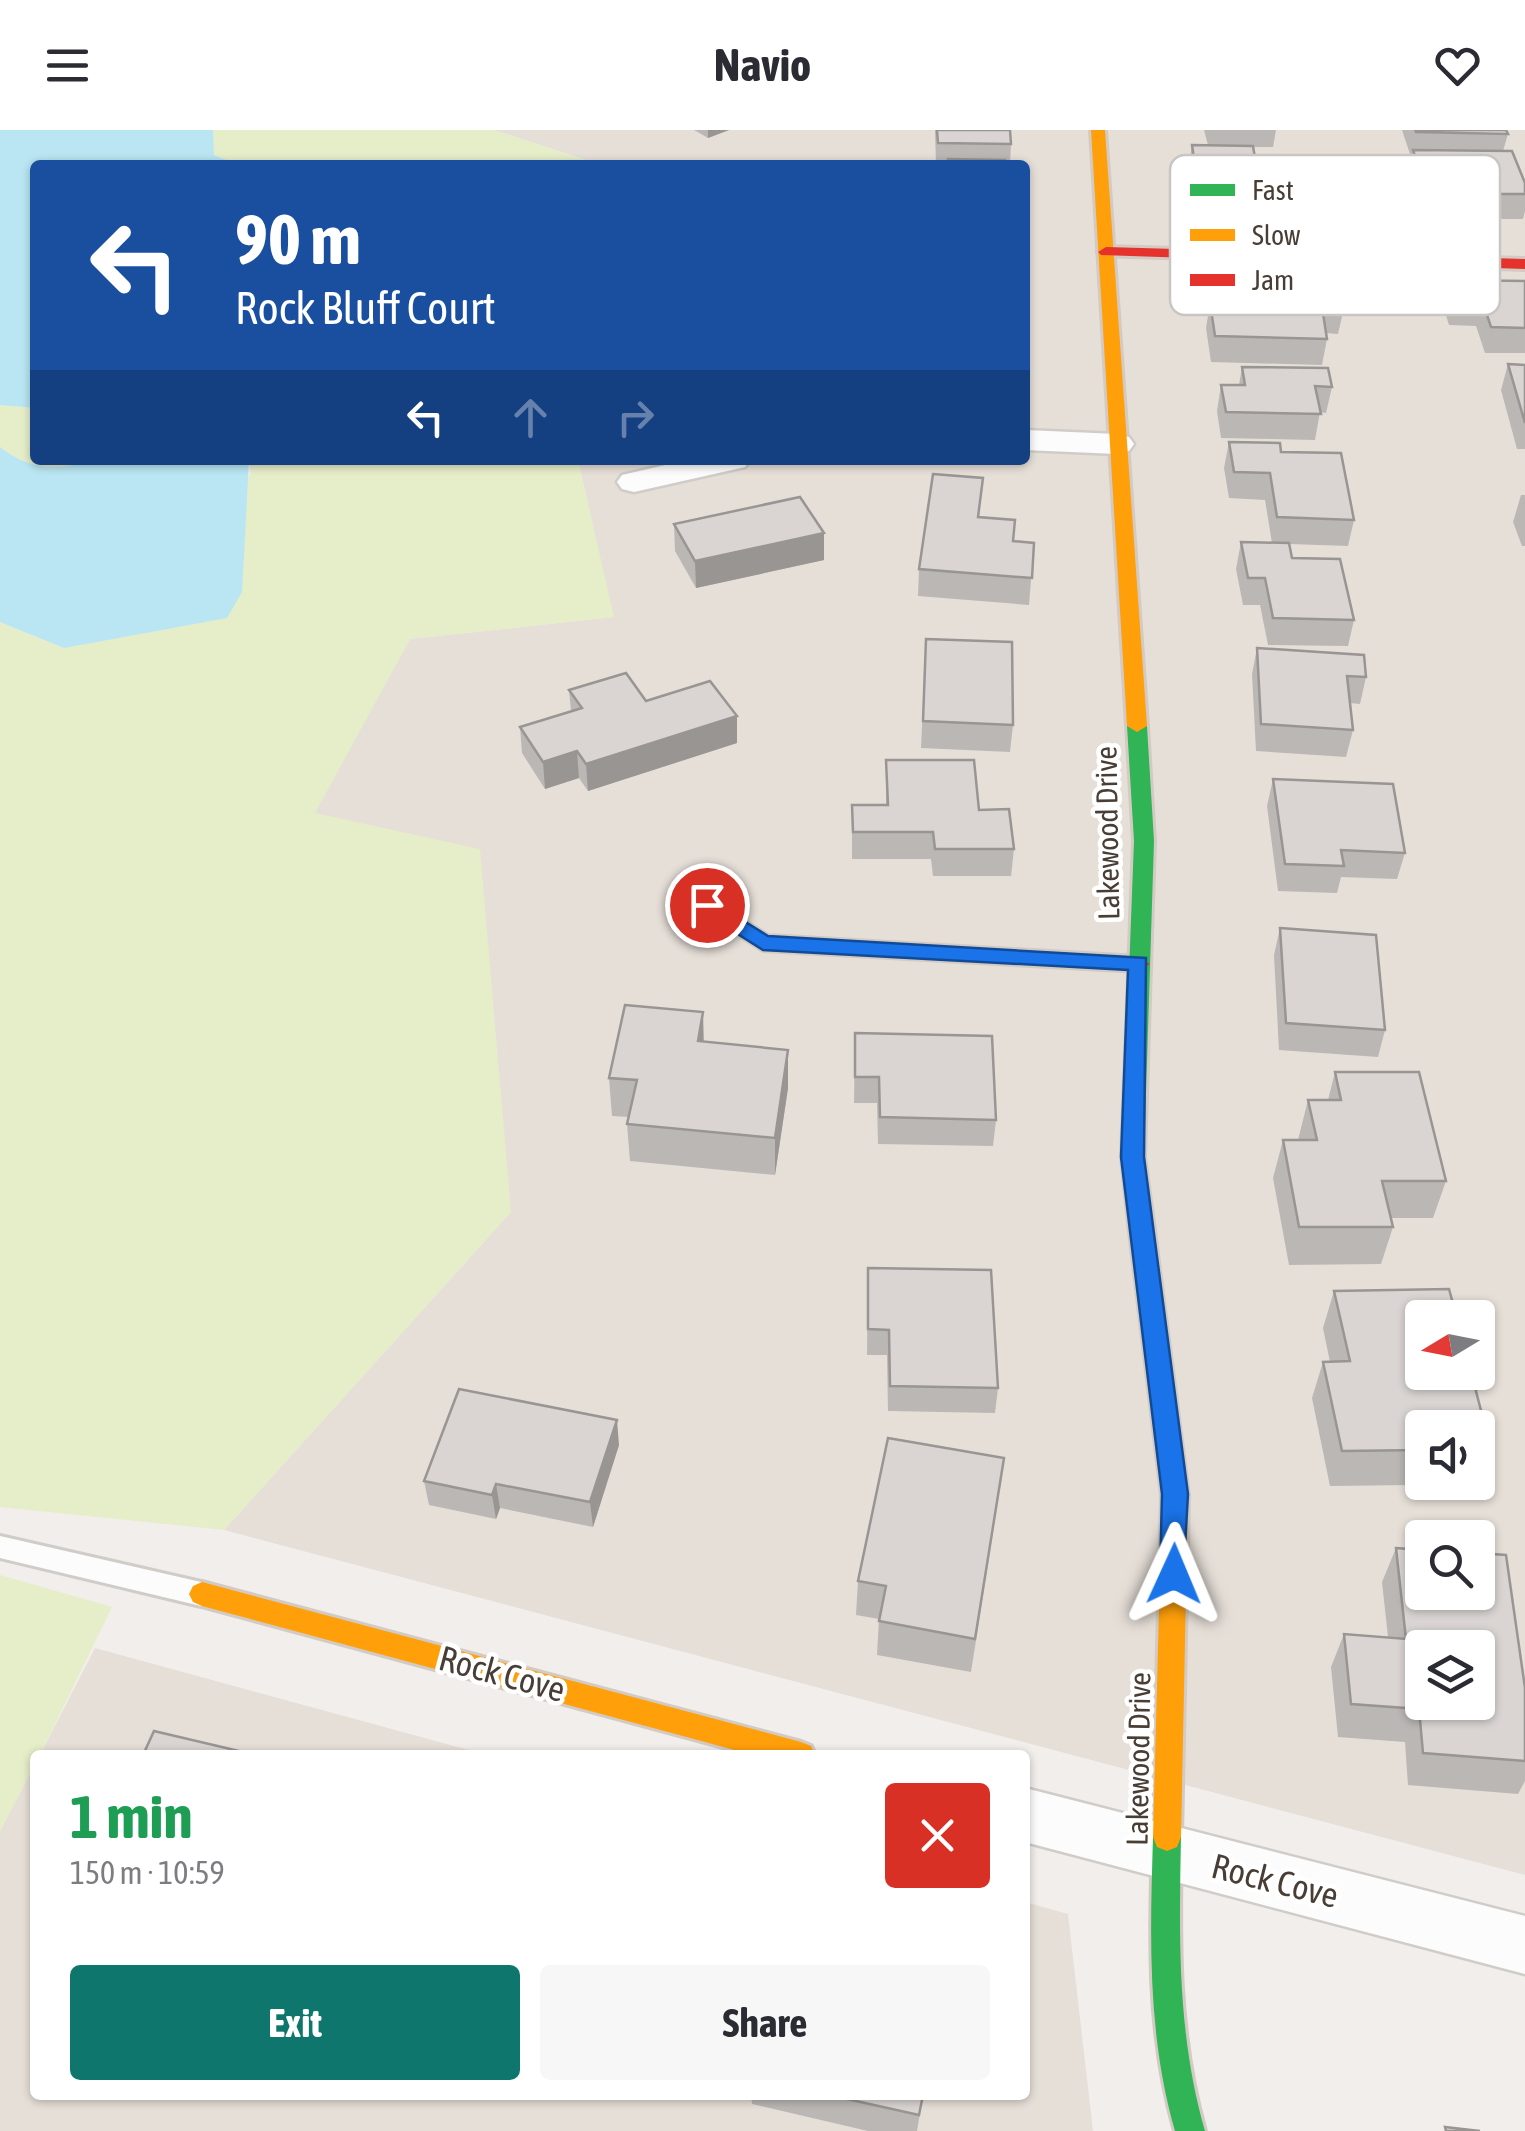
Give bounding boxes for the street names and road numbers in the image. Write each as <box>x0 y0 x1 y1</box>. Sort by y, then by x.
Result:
street label: Lakewood Drive <box>1088 746 1126 920</box>
street label: Rock Cove <box>435 1637 570 1709</box>
street label: Lakewood Drive <box>1119 1672 1157 1846</box>
street label: Rock Cove <box>1208 1845 1343 1915</box>

